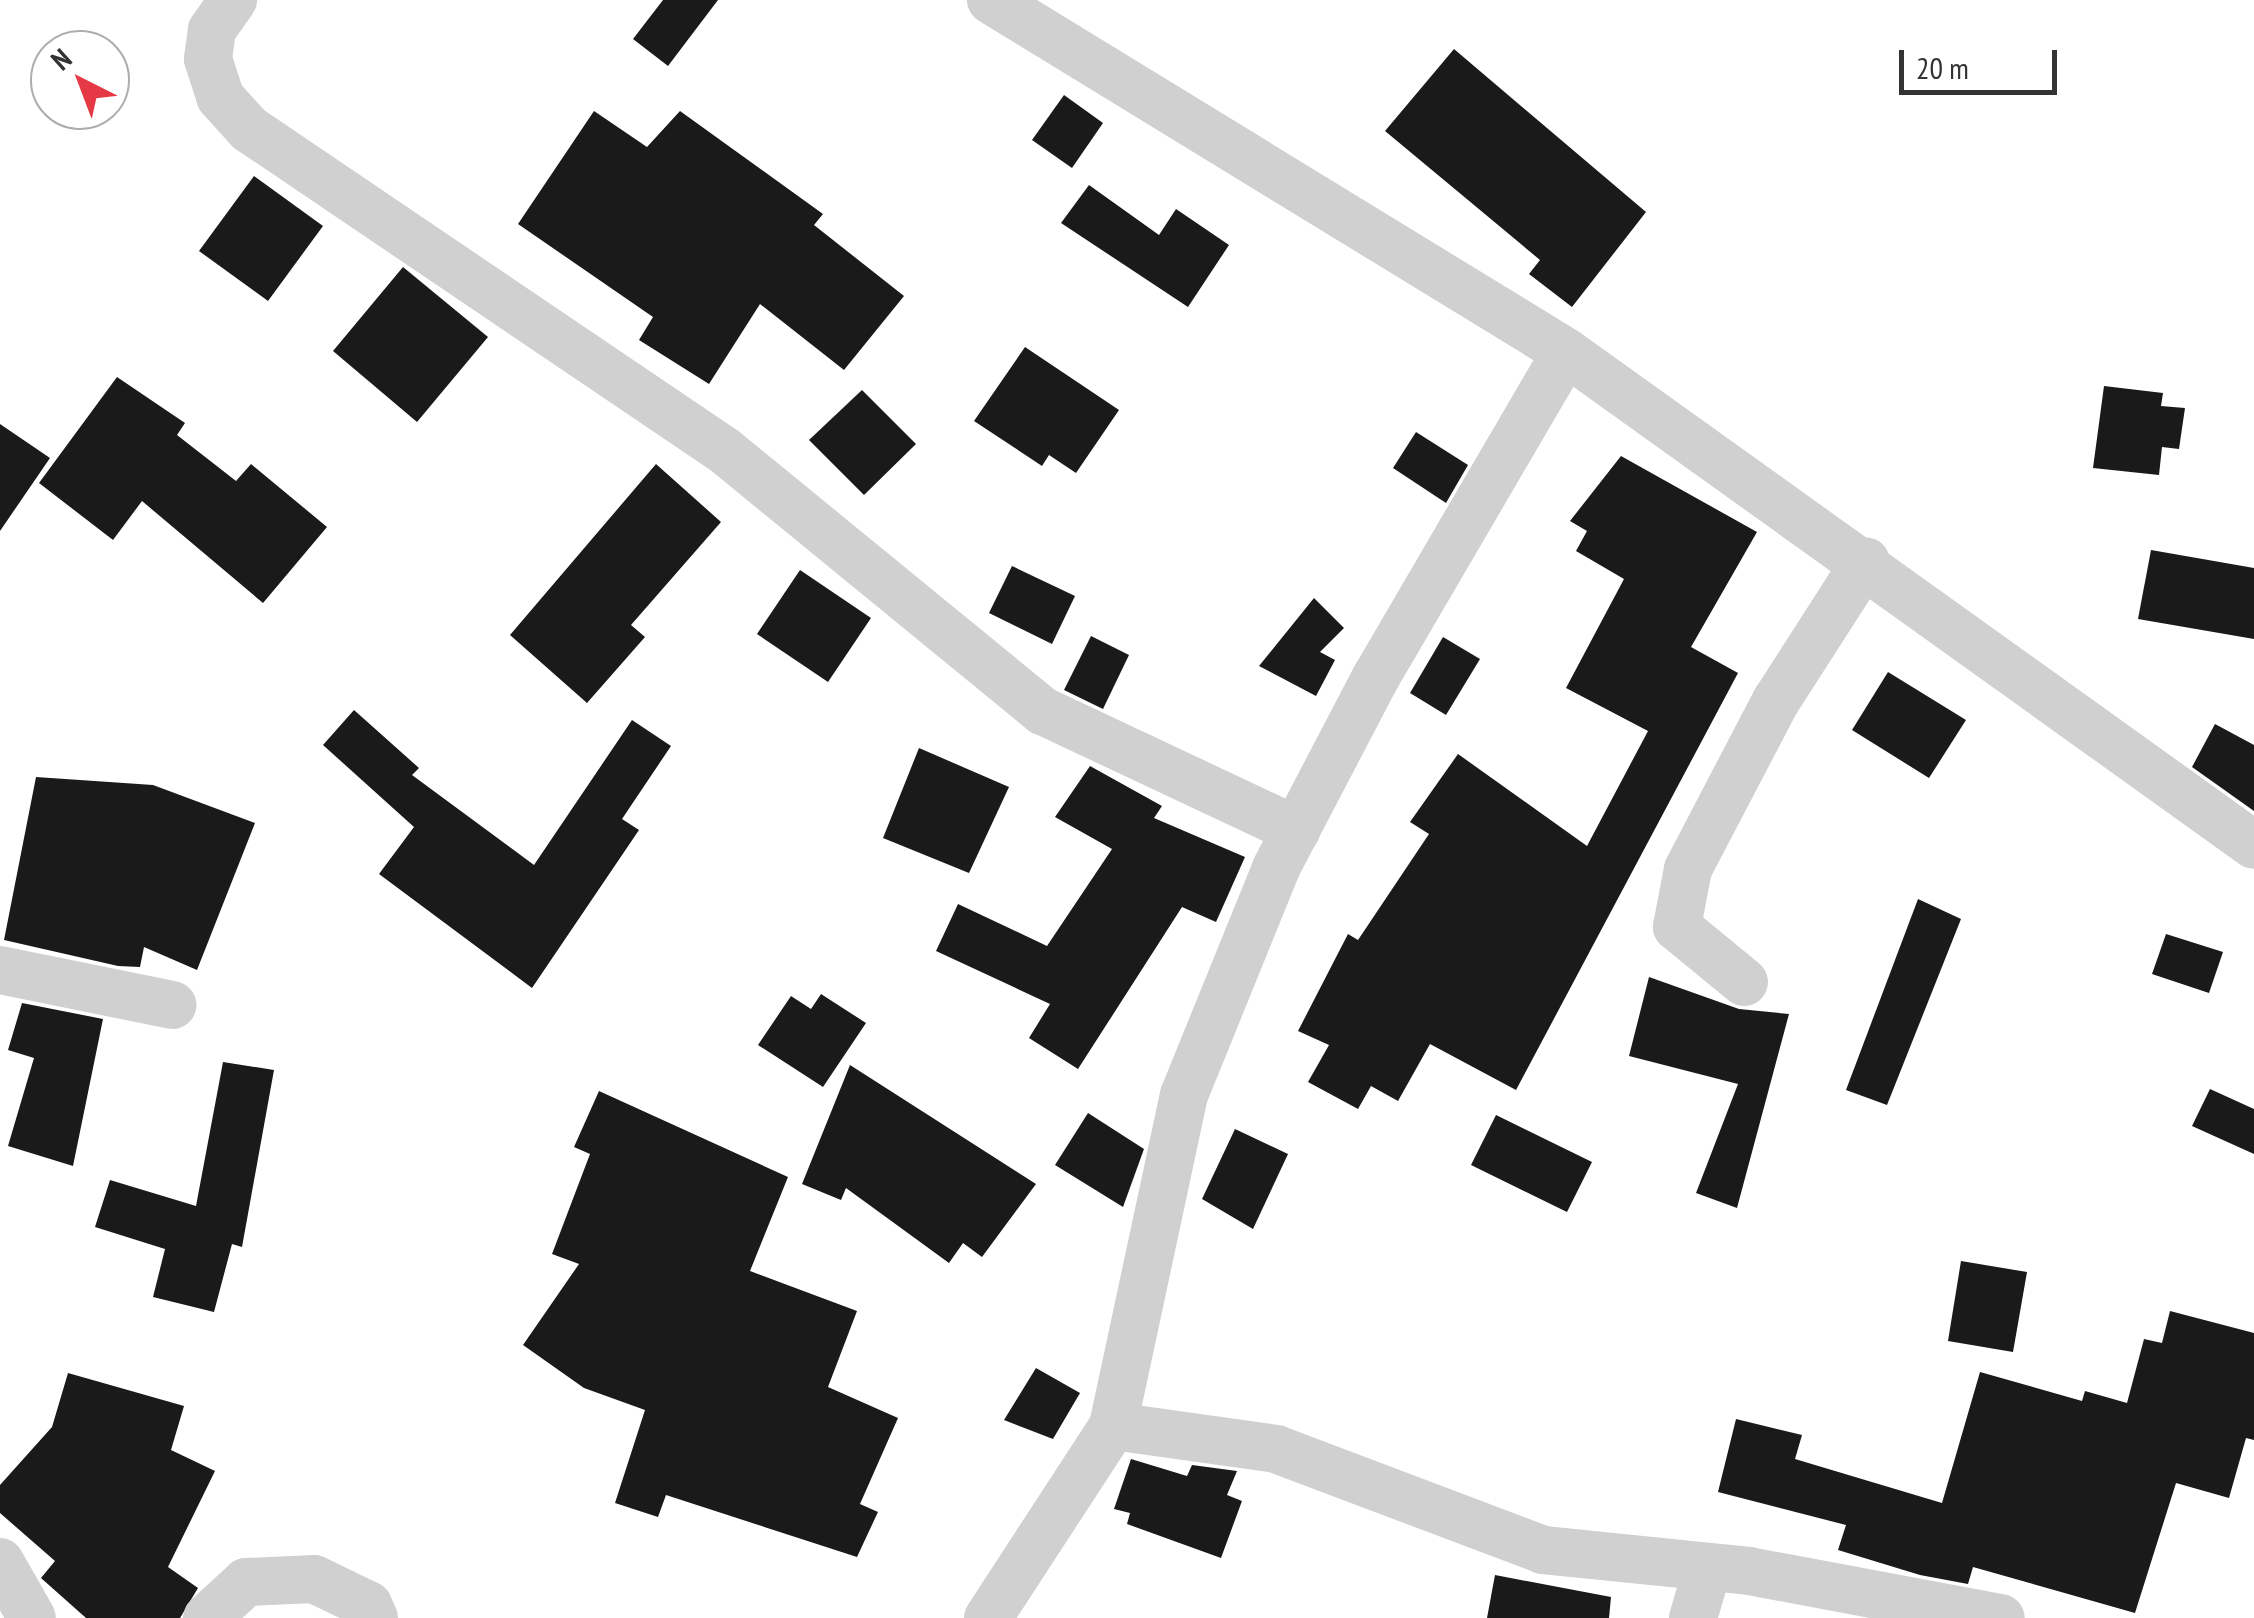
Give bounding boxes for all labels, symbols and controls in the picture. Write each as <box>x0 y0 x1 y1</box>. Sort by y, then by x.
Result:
north arrow <box>30 30 130 130</box>
scale bar <box>1904 30 2062 92</box>
text: N <box>43 40 79 78</box>
text: 20 m <box>1916 48 1969 87</box>

